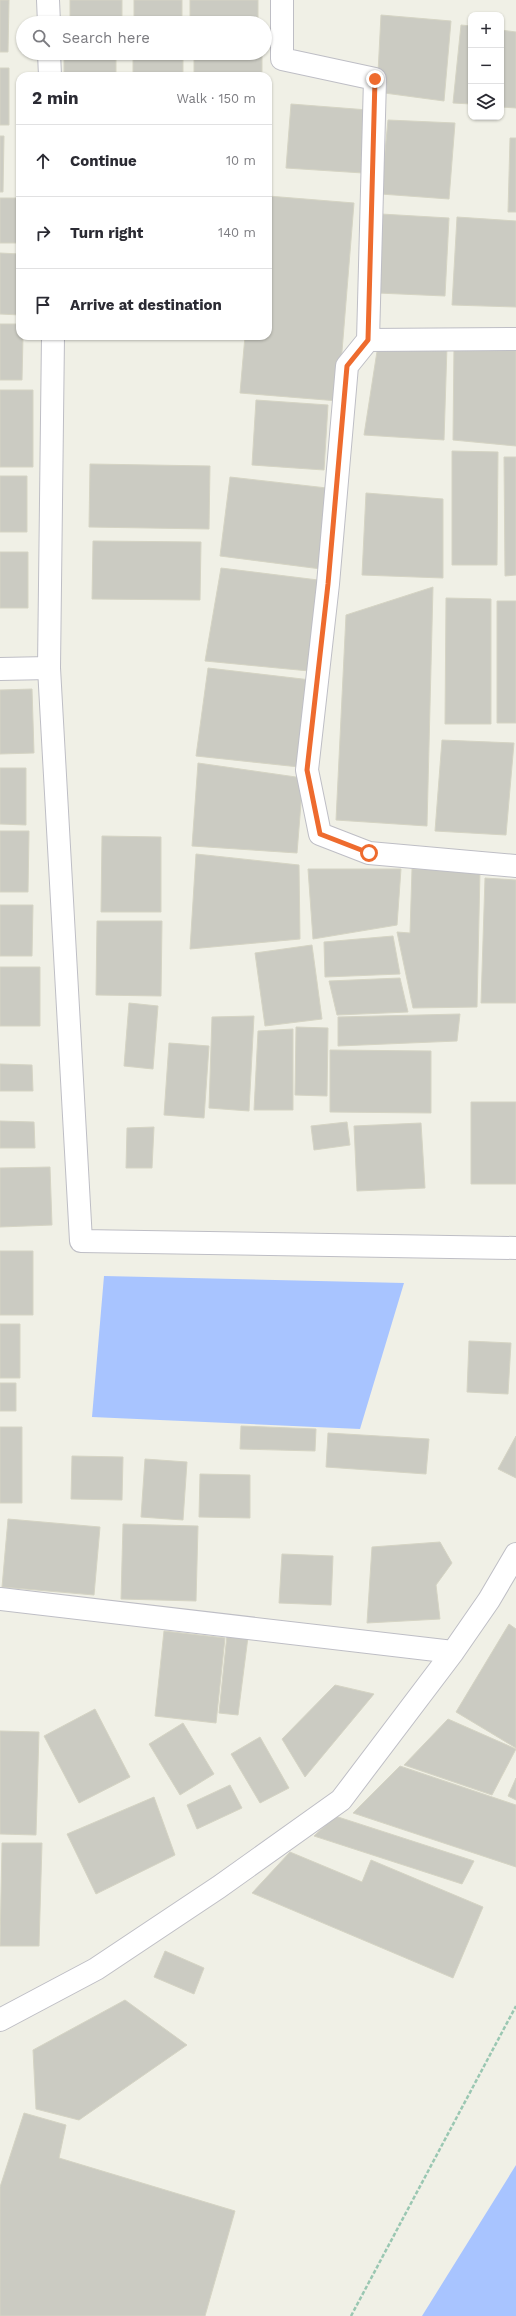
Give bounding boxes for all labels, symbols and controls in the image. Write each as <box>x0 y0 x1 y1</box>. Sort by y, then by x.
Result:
map controls <box>468 12 504 120</box>
button: + <box>468 12 504 48</box>
search box <box>16 16 272 60</box>
icon: search <box>30 27 52 49</box>
text: Search here <box>62 29 150 47</box>
button: − <box>468 48 504 84</box>
route end <box>366 70 384 88</box>
button: layers <box>468 84 504 120</box>
text: 2 min <box>32 88 78 108</box>
text: Walk · 150 m <box>177 91 256 106</box>
icon: ahead <box>32 150 54 172</box>
text: Continue <box>70 152 137 170</box>
text: 10 m <box>226 153 256 168</box>
icon: right <box>32 222 54 244</box>
text: Turn right <box>70 224 143 242</box>
text: 140 m <box>218 225 256 240</box>
icon: arrive <box>32 294 54 316</box>
text: Arrive at destination <box>70 296 222 314</box>
route start <box>360 844 378 862</box>

